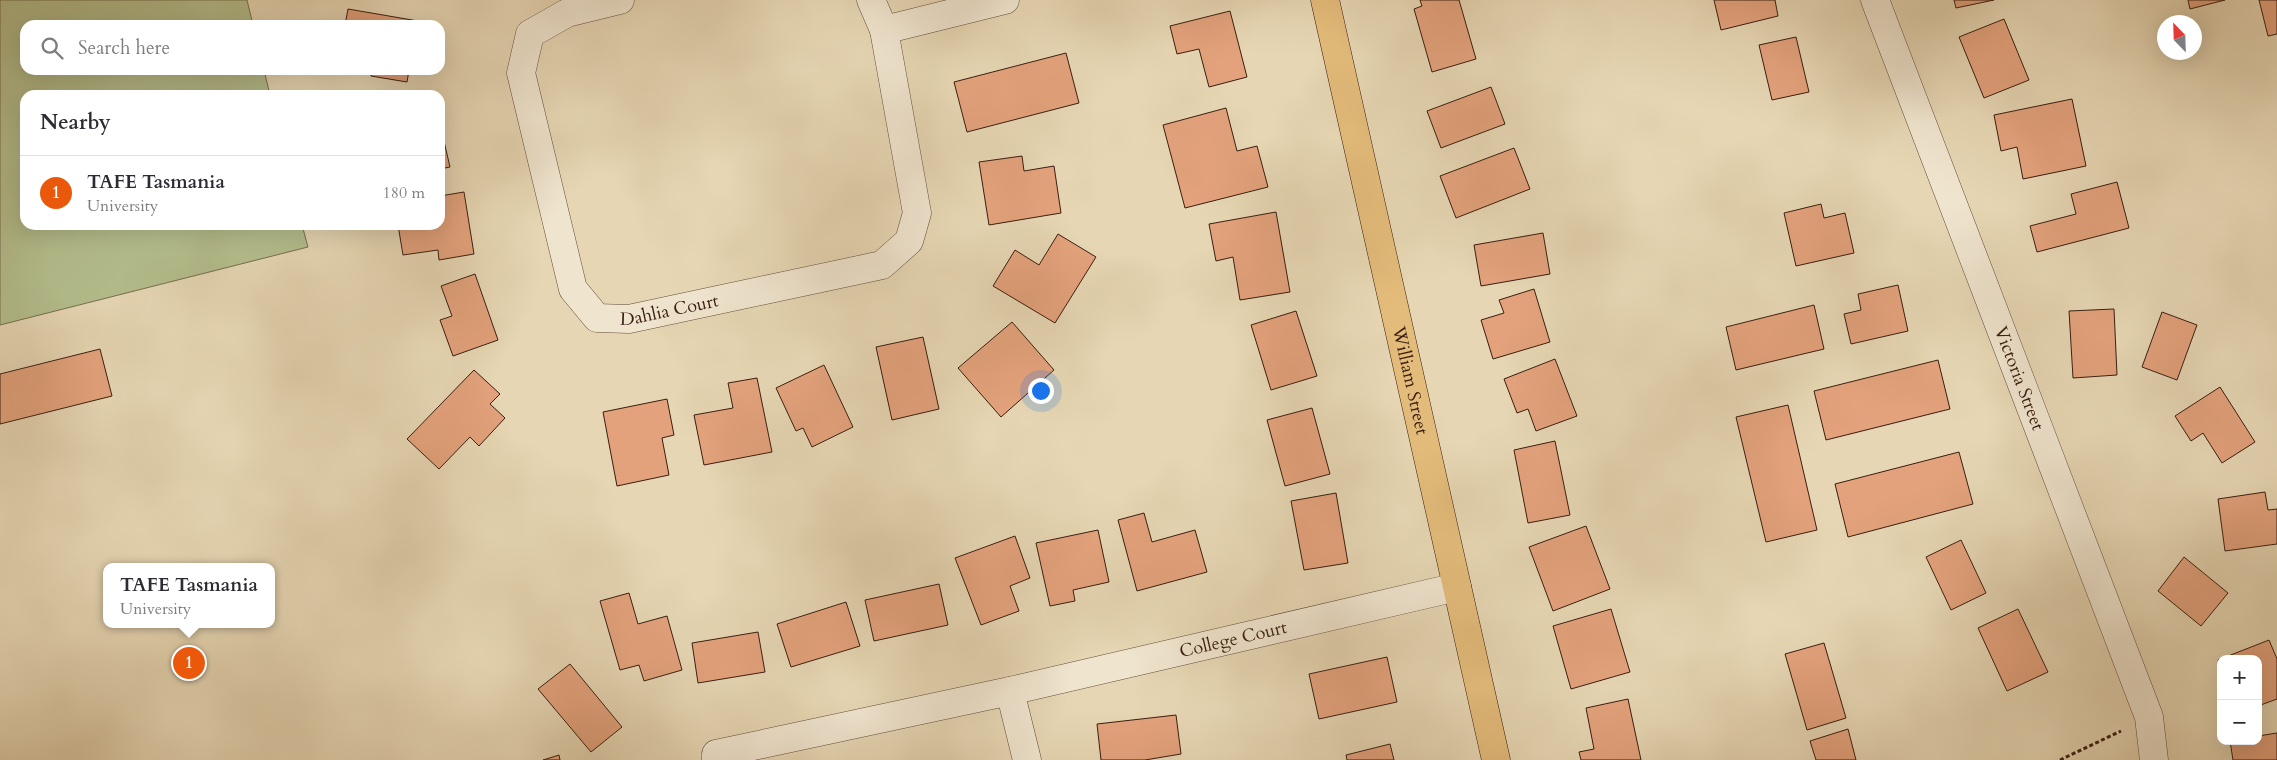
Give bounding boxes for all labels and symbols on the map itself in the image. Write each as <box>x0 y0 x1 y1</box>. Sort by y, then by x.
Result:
north arrow <box>2157 15 2202 60</box>
street label: Dahlia Court <box>620 288 721 332</box>
street label: William Street <box>1386 323 1435 437</box>
street label: Victoria Street <box>1988 323 2051 434</box>
your location <box>1028 378 1054 404</box>
street label: College Court <box>1177 614 1290 664</box>
pin: 1 <box>173 644 205 682</box>

